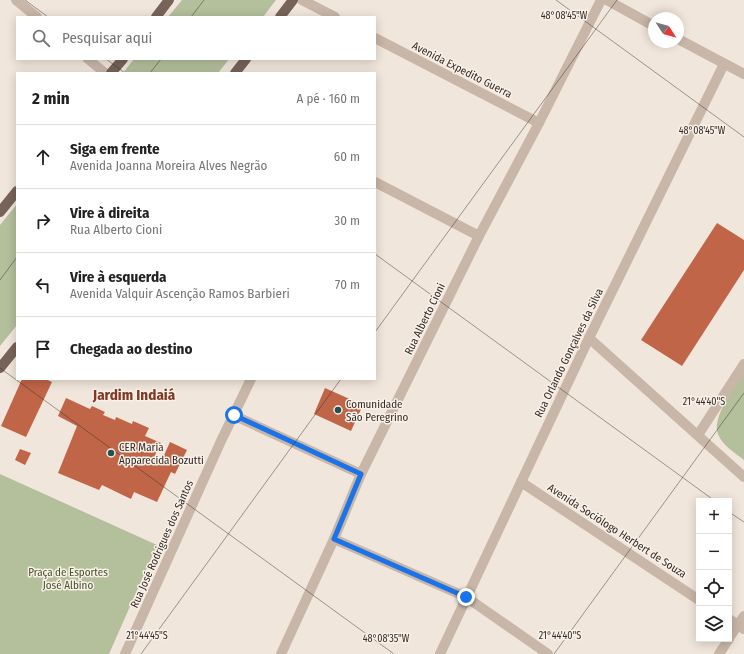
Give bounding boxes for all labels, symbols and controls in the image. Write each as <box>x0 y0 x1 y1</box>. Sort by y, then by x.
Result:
text: 48°08'45"W <box>541 10 588 22</box>
north arrow <box>648 12 684 48</box>
search box <box>16 16 376 60</box>
icon: search <box>30 27 52 49</box>
text: Pesquisar aqui <box>62 29 152 47</box>
street label: Avenida Expedito Guerra <box>410 39 514 101</box>
text: 2 min <box>32 88 70 109</box>
text: A pé · 160 m <box>297 91 360 106</box>
text: 48°08'45"W <box>679 125 726 137</box>
text: Siga em frente <box>70 140 160 158</box>
icon: ahead <box>32 146 54 168</box>
text: 60 m <box>334 149 360 164</box>
text: Avenida Joanna Moreira Alves Negrão <box>70 158 267 173</box>
text: Vire à direita <box>70 204 149 222</box>
icon: right <box>32 210 54 232</box>
text: 30 m <box>334 213 360 228</box>
text: Rua Alberto Cioni <box>70 222 162 237</box>
text: Vire à esquerda <box>70 268 167 286</box>
icon: left <box>32 274 54 296</box>
text: 70 m <box>335 277 360 292</box>
street label: Rua Alberto Cioni <box>402 281 448 357</box>
text: Avenida Valquir Ascenção Ramos Barbieri <box>70 286 290 301</box>
street label: Rua Orlando Gonçalves da Silva <box>532 286 606 420</box>
icon: arrive <box>32 338 54 360</box>
text: Chegada ao destino <box>70 340 192 358</box>
district label: Jardim Indaiá <box>92 386 176 404</box>
text: 21°44'40"S <box>683 396 725 408</box>
place label: Comunidade São Peregrino <box>346 398 409 424</box>
marker: Comunidade São Peregrino <box>333 405 343 415</box>
route start <box>225 406 243 424</box>
place label: CER Maria Apparecida Bozutti <box>119 441 204 467</box>
marker: CER Maria Apparecida Bozutti <box>106 448 116 458</box>
street label: Rua José Rodrigues dos Santos <box>128 478 196 610</box>
street label: Avenida Sociólogo Herbert de Souza <box>545 481 689 581</box>
map controls <box>696 498 732 642</box>
button: + <box>696 498 732 534</box>
button: − <box>696 534 732 570</box>
park label: Praça de Esportes José Albino <box>28 566 108 592</box>
button: locate <box>696 570 732 606</box>
route end <box>457 588 475 606</box>
button: layers <box>696 606 732 642</box>
text: 21°44'45"S <box>126 630 168 642</box>
text: 21°44'40"S <box>539 630 581 642</box>
text: 48°08'35"W <box>363 633 410 645</box>

